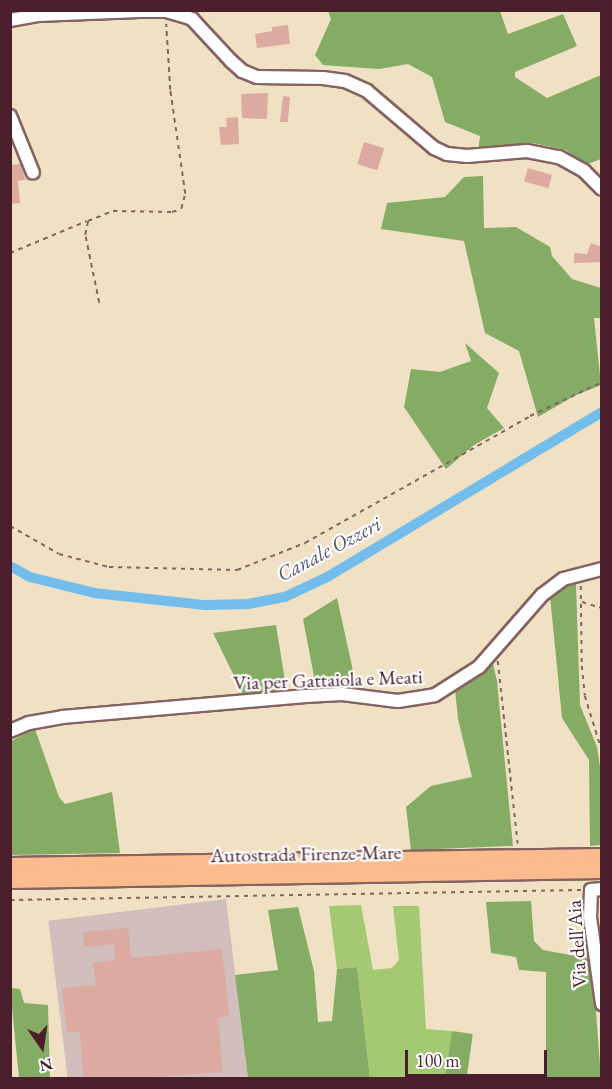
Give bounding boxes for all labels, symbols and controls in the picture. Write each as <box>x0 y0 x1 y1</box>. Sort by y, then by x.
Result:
water label: Canale Ozzeri <box>273 511 385 587</box>
street label: Via per Gattaiola e Meati <box>233 665 423 695</box>
street label: Autostrada Firenze-Mare <box>210 840 402 868</box>
street label: Via dell'Aia <box>562 899 592 989</box>
north arrow <box>12 1017 72 1077</box>
scale bar <box>408 1038 550 1076</box>
text: 100 m <box>416 1049 460 1072</box>
text: N <box>37 1053 55 1077</box>

